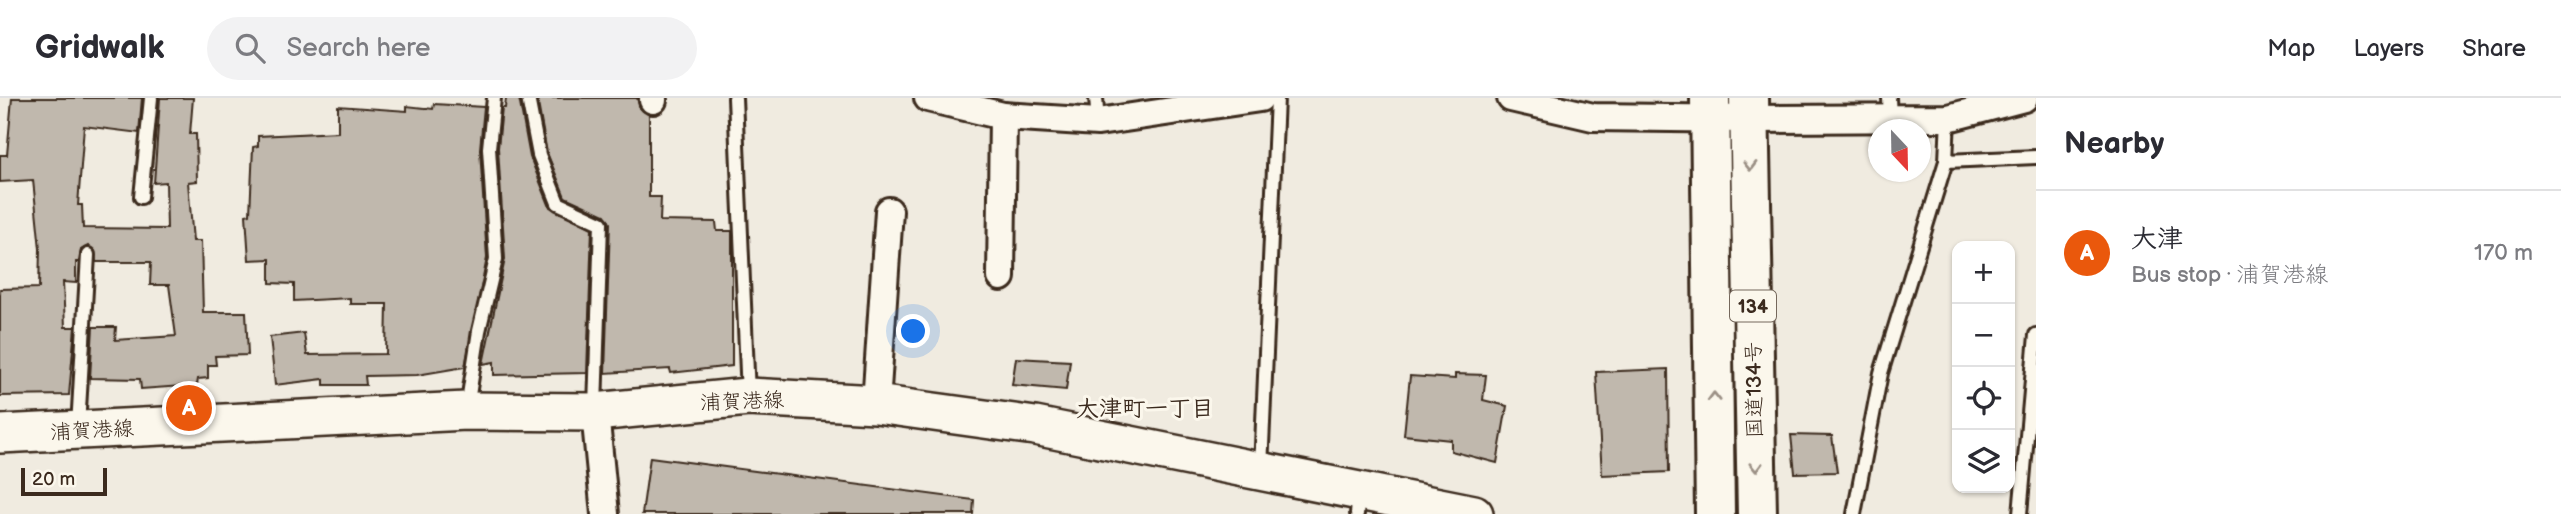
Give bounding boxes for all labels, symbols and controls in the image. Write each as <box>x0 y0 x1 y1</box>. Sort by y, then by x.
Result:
search box <box>207 17 697 80</box>
text: Gridwalk <box>35 28 165 68</box>
icon: search <box>231 29 269 67</box>
text: Search here <box>287 33 431 64</box>
text: Map <box>2267 34 2315 63</box>
text: Layers <box>2353 34 2424 63</box>
text: Share <box>2462 34 2526 63</box>
north arrow <box>1868 119 1931 182</box>
text: Nearby <box>2064 126 2164 162</box>
one-way arrow <box>1743 161 1758 172</box>
text: 大津 <box>2131 224 2183 255</box>
text: A <box>2080 239 2094 267</box>
text: 170 m <box>2474 239 2533 267</box>
map controls <box>1952 241 2015 493</box>
button: + <box>1952 241 2015 304</box>
text: Bus stop · 浦賀港線 <box>2131 261 2328 289</box>
road number: 134 <box>1730 290 1776 322</box>
button: − <box>1952 304 2015 367</box>
your location <box>896 314 930 348</box>
street label: 国道134号 <box>1741 341 1768 439</box>
button: locate <box>1952 367 2015 430</box>
pin: A <box>166 382 212 434</box>
street label: 浦賀港線 <box>700 388 784 415</box>
one-way arrow <box>1706 391 1722 402</box>
district label: 大津町一丁目 <box>1076 395 1214 423</box>
street label: 浦賀港線 <box>49 416 135 445</box>
button: layers <box>1952 430 2015 493</box>
one-way arrow <box>1748 462 1764 473</box>
scale bar <box>21 465 107 497</box>
text: 20 m <box>32 468 75 491</box>

